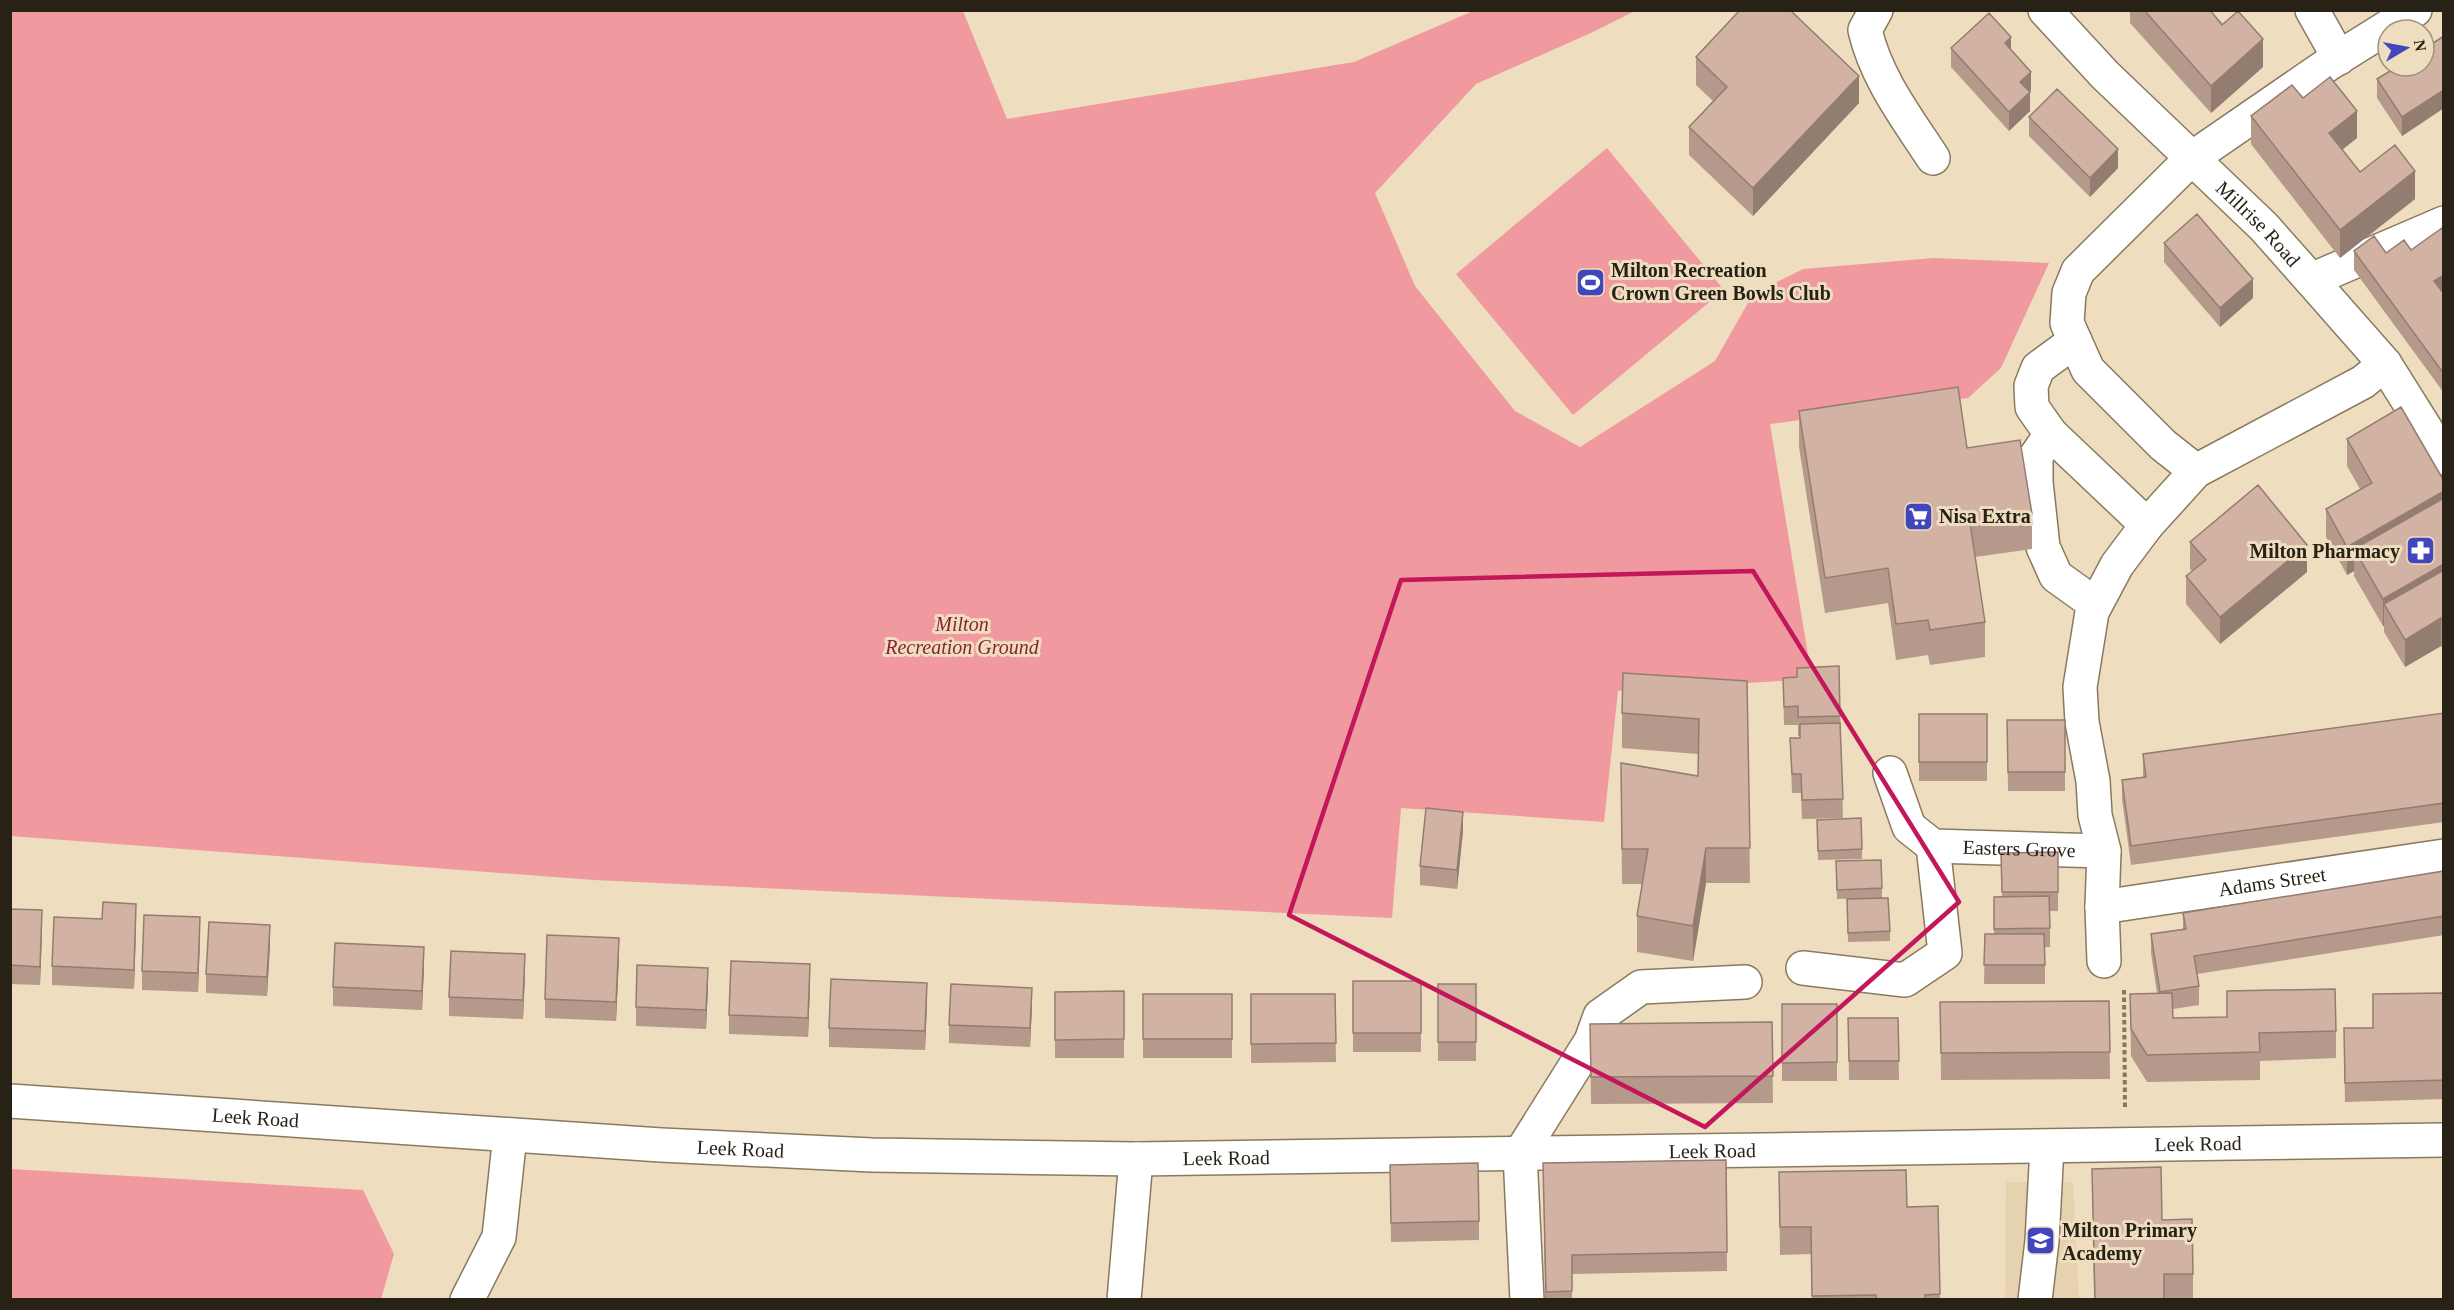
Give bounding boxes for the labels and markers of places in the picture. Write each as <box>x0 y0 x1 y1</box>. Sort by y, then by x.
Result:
place label: Milton Recreation Crown Green Bowls Club <box>1611 259 1831 304</box>
sports icon: Milton Recreation Crown Green Bowls Club <box>1574 266 1606 298</box>
supermarket icon: Nisa Extra <box>1902 500 1934 532</box>
place label: Nisa Extra <box>1939 505 2031 527</box>
pharmacy icon: Milton Pharmacy <box>2405 535 2437 567</box>
place label: Milton Pharmacy <box>2249 540 2400 563</box>
place label: Milton Primary Academy <box>2062 1219 2197 1265</box>
school or university icon: Milton Primary Academy <box>2025 1225 2057 1257</box>

